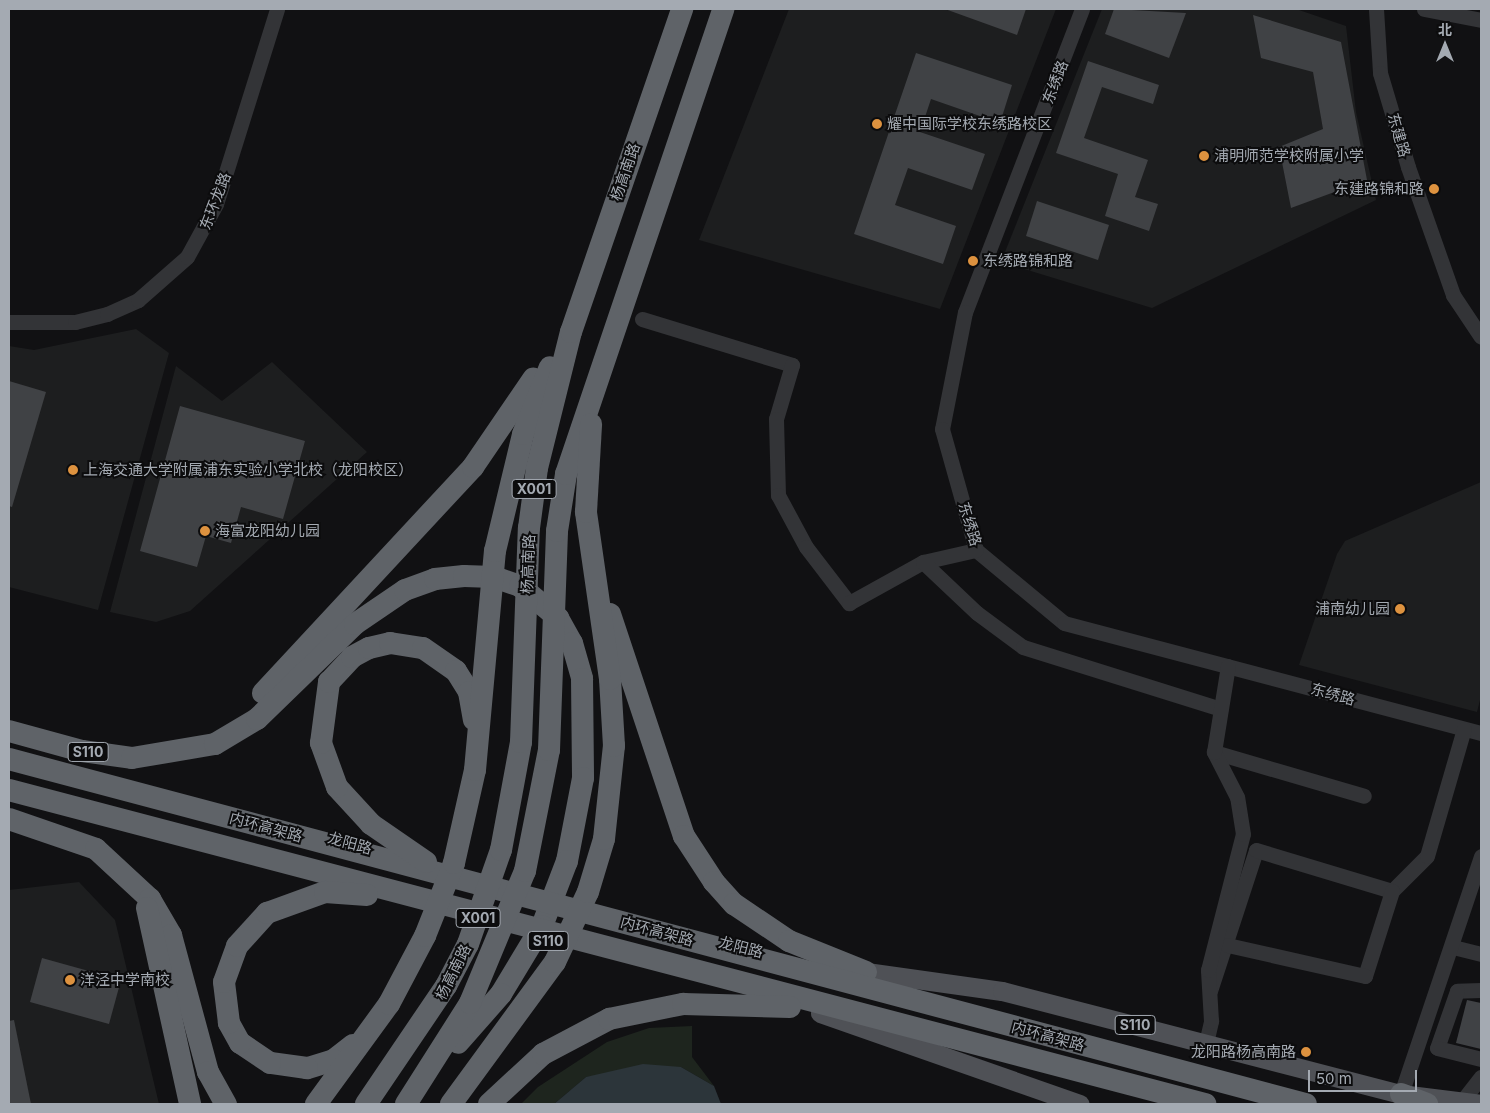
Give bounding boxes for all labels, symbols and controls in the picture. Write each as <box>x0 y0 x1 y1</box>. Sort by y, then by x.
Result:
north arrow <box>1420 20 1470 70</box>
text: 北 <box>1438 21 1452 38</box>
street label: 东绣路 <box>1039 58 1071 106</box>
street label: 东建路 <box>1384 111 1414 159</box>
place label: 耀中国际学校东绣路校区 <box>887 115 1052 133</box>
marker: 耀中国际学校东绣路校区 <box>871 118 883 130</box>
street label: 杨高南路 <box>607 141 643 203</box>
place label: 浦明师范学校附属小学 <box>1214 147 1364 165</box>
marker: 浦明师范学校附属小学 <box>1198 150 1210 162</box>
street label: 东环龙路 <box>196 170 234 232</box>
place label: 东建路锦和路 <box>1334 180 1424 198</box>
marker: 东建路锦和路 <box>1428 183 1440 195</box>
place label: 东绣路锦和路 <box>983 252 1073 270</box>
marker: 东绣路锦和路 <box>967 255 979 267</box>
place label: 上海交通大学附属浦东实验小学北校（龙阳校区） <box>83 461 413 479</box>
marker: 上海交通大学附属浦东实验小学北校（龙阳校区） <box>67 464 79 476</box>
road number: X001 <box>512 478 556 500</box>
street label: 东绣路 <box>955 500 985 548</box>
place label: 海富龙阳幼儿园 <box>215 522 320 540</box>
marker: 海富龙阳幼儿园 <box>199 525 211 537</box>
street label: 杨高南路 <box>518 534 538 594</box>
place label: 浦南幼儿园 <box>1315 600 1390 618</box>
marker: 浦南幼儿园 <box>1394 603 1406 615</box>
street label: 东绣路 <box>1309 679 1357 709</box>
road number: S110 <box>67 740 109 764</box>
street label: 内环高架路 <box>227 809 305 845</box>
street label: 龙阳路 <box>326 828 374 858</box>
road number: X001 <box>456 906 500 930</box>
street label: 内环高架路 <box>618 913 696 949</box>
road number: S110 <box>527 929 569 952</box>
street label: 龙阳路 <box>717 933 765 961</box>
street label: 杨高南路 <box>431 941 475 1003</box>
place label: 洋泾中学南校 <box>80 971 170 989</box>
marker: 洋泾中学南校 <box>64 974 76 986</box>
road number: S110 <box>1114 1014 1156 1036</box>
street label: 内环高架路 <box>1009 1018 1087 1054</box>
place label: 龙阳路杨高南路 <box>1191 1043 1296 1061</box>
marker: 龙阳路杨高南路 <box>1300 1046 1312 1058</box>
scale bar <box>1310 1060 1419 1092</box>
text: 50 m <box>1316 1069 1352 1088</box>

